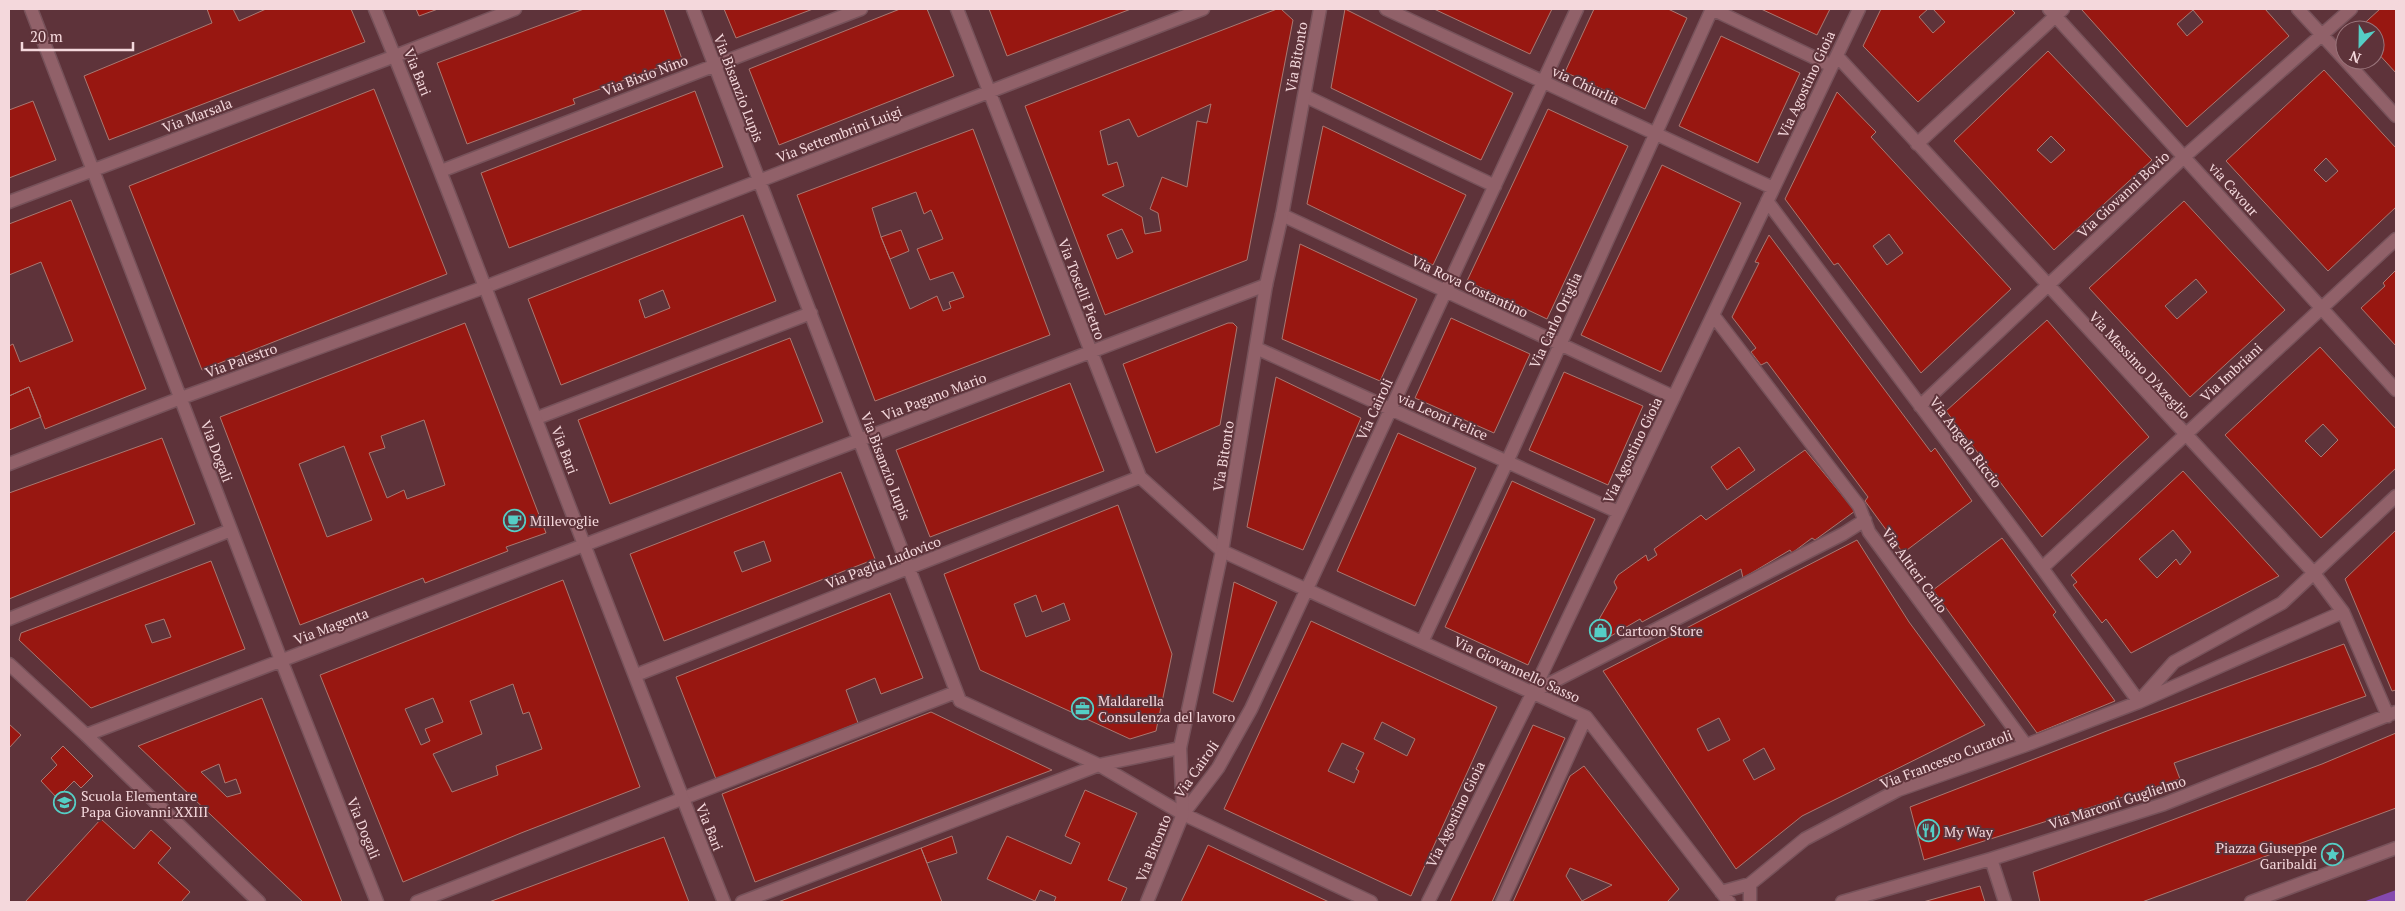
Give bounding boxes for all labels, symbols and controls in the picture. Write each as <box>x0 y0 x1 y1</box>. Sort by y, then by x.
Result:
scale bar <box>22 20 134 52</box>
street label: Via Bitonto <box>1280 20 1312 94</box>
north arrow <box>2335 20 2385 70</box>
text: 20 m <box>30 26 63 46</box>
street label: Via Agostino Gioia <box>1773 27 1839 141</box>
street label: Via Bisanzio Lupis <box>710 31 768 145</box>
street label: Via Bari <box>400 45 436 99</box>
text: N <box>2346 47 2363 68</box>
street label: Via Bixio Nino <box>599 50 691 100</box>
street label: via Chiurlia <box>1548 61 1623 109</box>
street label: Via Marsala <box>159 93 235 137</box>
street label: Via Settembrini Luigi <box>774 101 904 167</box>
street label: Via Giovanni Bovio <box>2073 146 2173 242</box>
street label: via Cavour <box>2204 157 2264 220</box>
street label: Via Toselli Pietro <box>1054 236 1110 343</box>
street label: Via Rova Costantino <box>1409 251 1532 321</box>
street label: Via Carlo Origlia <box>1524 269 1586 371</box>
street label: Via Massimo D'Azeglio <box>2085 307 2195 423</box>
street label: Via Palestro <box>202 338 280 382</box>
street label: Via Imbriani <box>2196 338 2266 406</box>
street label: Via Pagano Mario <box>879 367 989 425</box>
street label: Via Cairoli <box>1351 375 1397 443</box>
street label: via Leoni Felice <box>1394 387 1491 444</box>
street label: Via Angelo Riccio <box>1925 393 2007 492</box>
street label: Via Agostino Gioia <box>1598 394 1666 506</box>
street label: Via Bisanzio Lupis <box>857 409 915 523</box>
street label: Via Dogali <box>197 417 237 485</box>
street label: Via Bitonto <box>1208 419 1238 493</box>
street label: Via Bari <box>547 423 583 477</box>
cafe icon: Millevoglie <box>502 508 526 532</box>
place label: Millevoglie <box>530 511 599 530</box>
street label: Via Altieri Carlo <box>1878 524 1952 616</box>
street label: Via Paglia Ludovico <box>823 531 944 593</box>
street label: Via Magenta <box>291 603 371 649</box>
shop icon: Cartoon Store <box>1588 618 1612 642</box>
place label: Cartoon Store <box>1616 621 1703 640</box>
street label: Via Giovannello Sasso <box>1451 631 1584 707</box>
place label: Maldarella Consulenza del lavoro <box>1098 691 1235 726</box>
office icon: Maldarella Consulenza del lavoro <box>1070 696 1094 720</box>
street label: Via Francesco Curatoli <box>1877 725 2015 793</box>
street label: Via Cairoli <box>1169 736 1223 802</box>
street label: Via Agostino Gioia <box>1421 758 1489 870</box>
street label: Via Marconi Guglielmo <box>2046 771 2188 833</box>
place label: Scuola Elementare Papa Giovanni XXIII <box>81 786 208 821</box>
school or university icon: Scuola Elementare Papa Giovanni XXIII <box>53 791 77 815</box>
street label: Via Dogali <box>343 794 385 862</box>
street label: Via Bari <box>692 800 728 854</box>
street label: Via Bitonto <box>1131 811 1175 885</box>
restaurant icon: My Way <box>1916 819 1940 843</box>
place label: My Way <box>1944 822 1994 841</box>
place label: Piazza Giuseppe Garibaldi <box>2216 838 2317 873</box>
place icon: Piazza Giuseppe Garibaldi <box>2321 843 2345 867</box>

